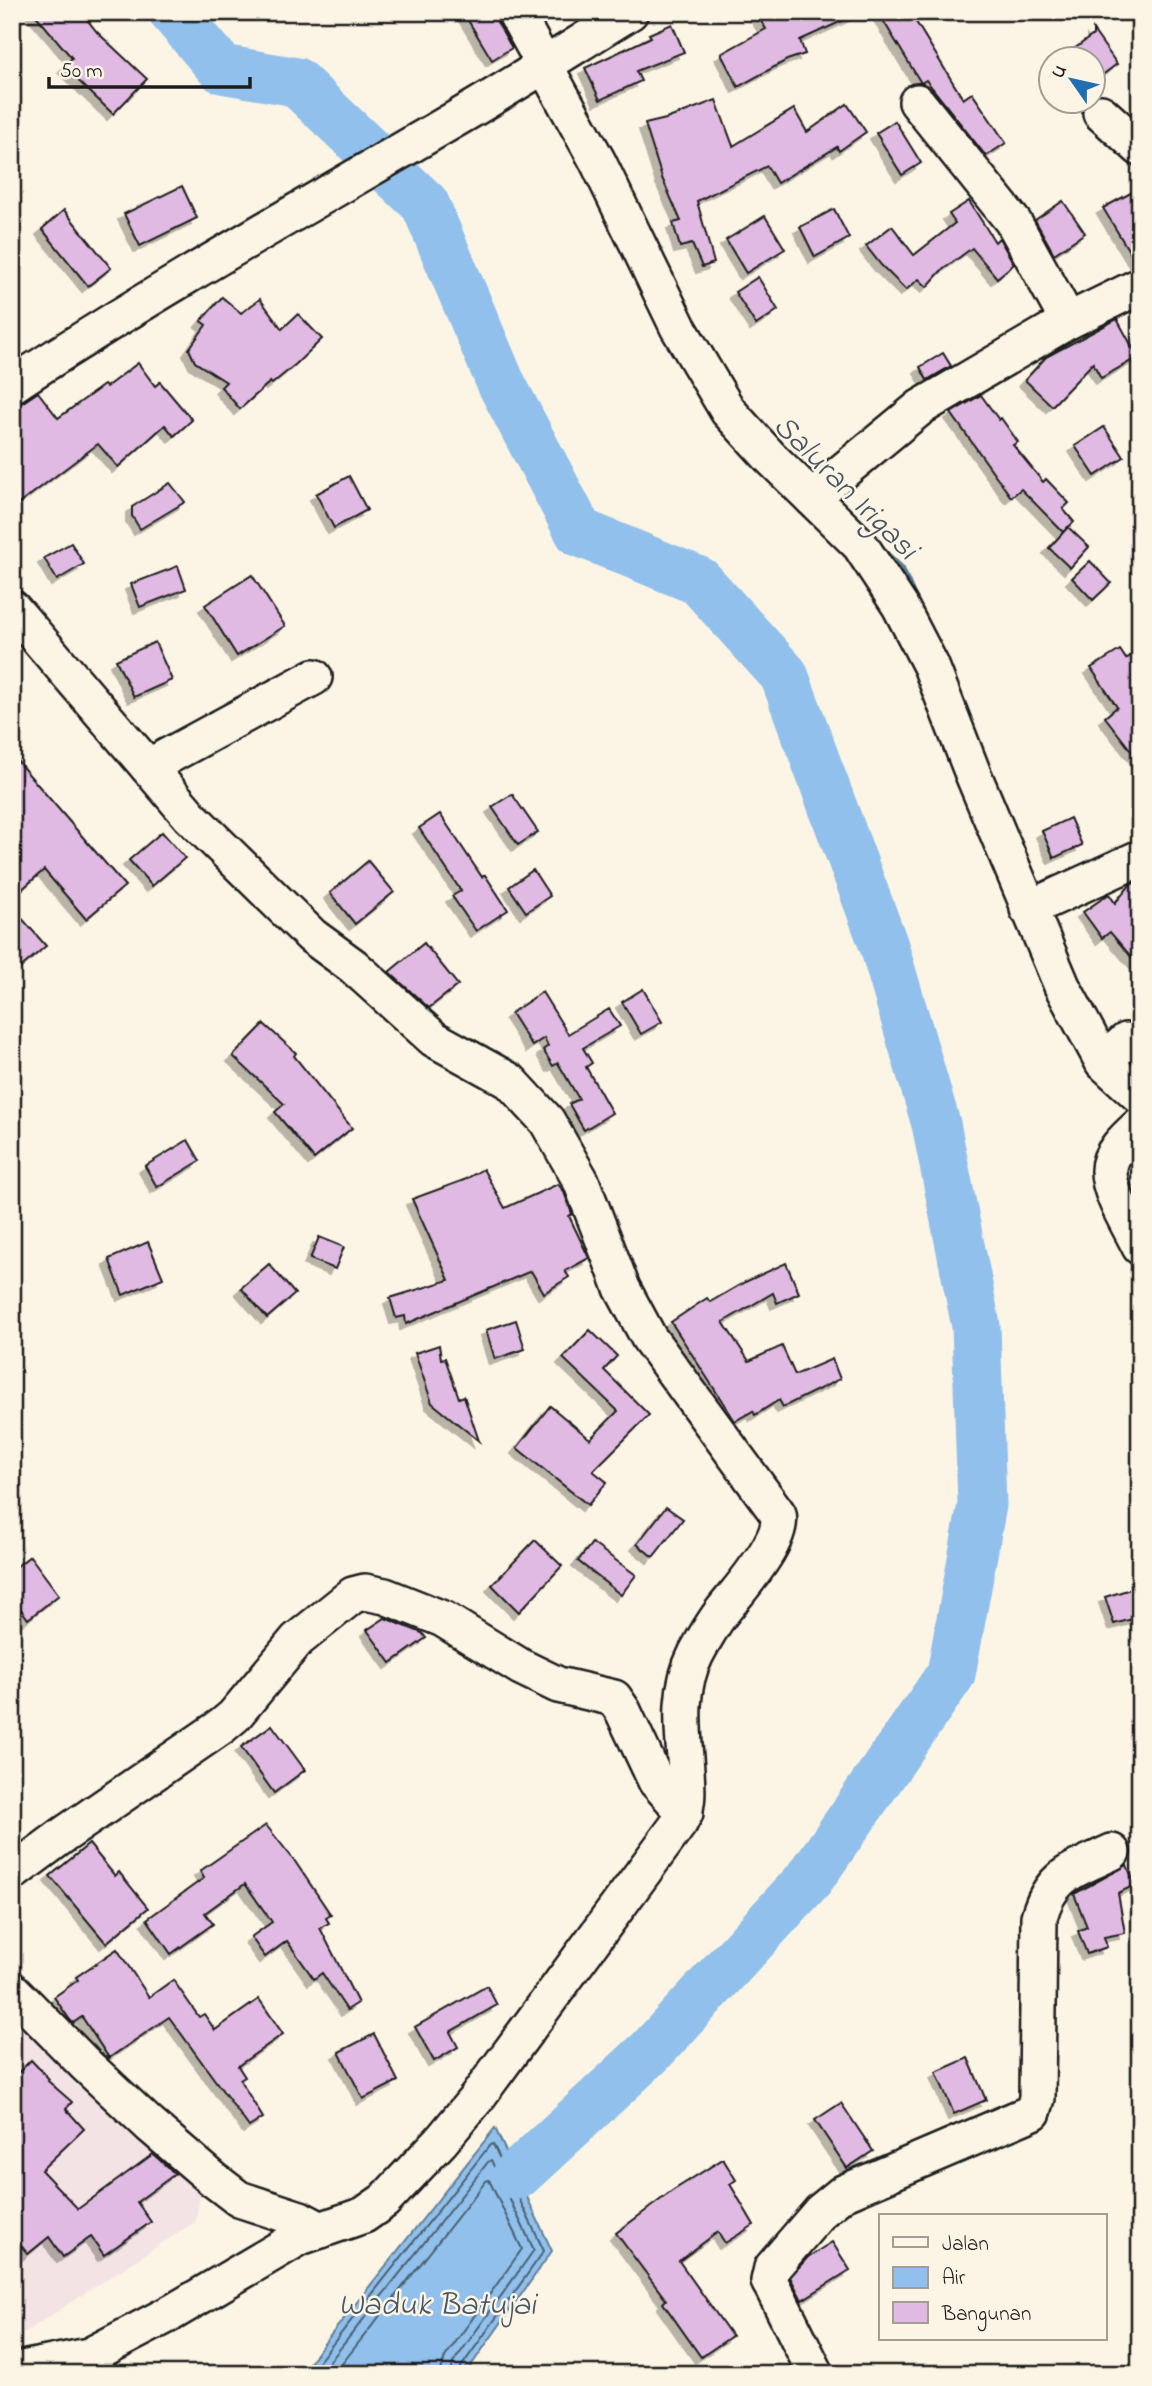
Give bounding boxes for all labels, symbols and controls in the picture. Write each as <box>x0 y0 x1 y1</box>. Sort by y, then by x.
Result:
scale bar <box>49 46 250 90</box>
north arrow <box>1036 46 1106 116</box>
text: 50 m <box>60 57 103 87</box>
text: U <box>1045 59 1075 84</box>
water label: Saluran Irigasi <box>761 405 930 574</box>
legend <box>879 2214 1106 2340</box>
text: Jalan <box>942 2230 989 2260</box>
text: Air <box>942 2264 966 2294</box>
water label: Waduk Batujai <box>338 2283 539 2330</box>
text: Bangunan <box>941 2300 1031 2332</box>

